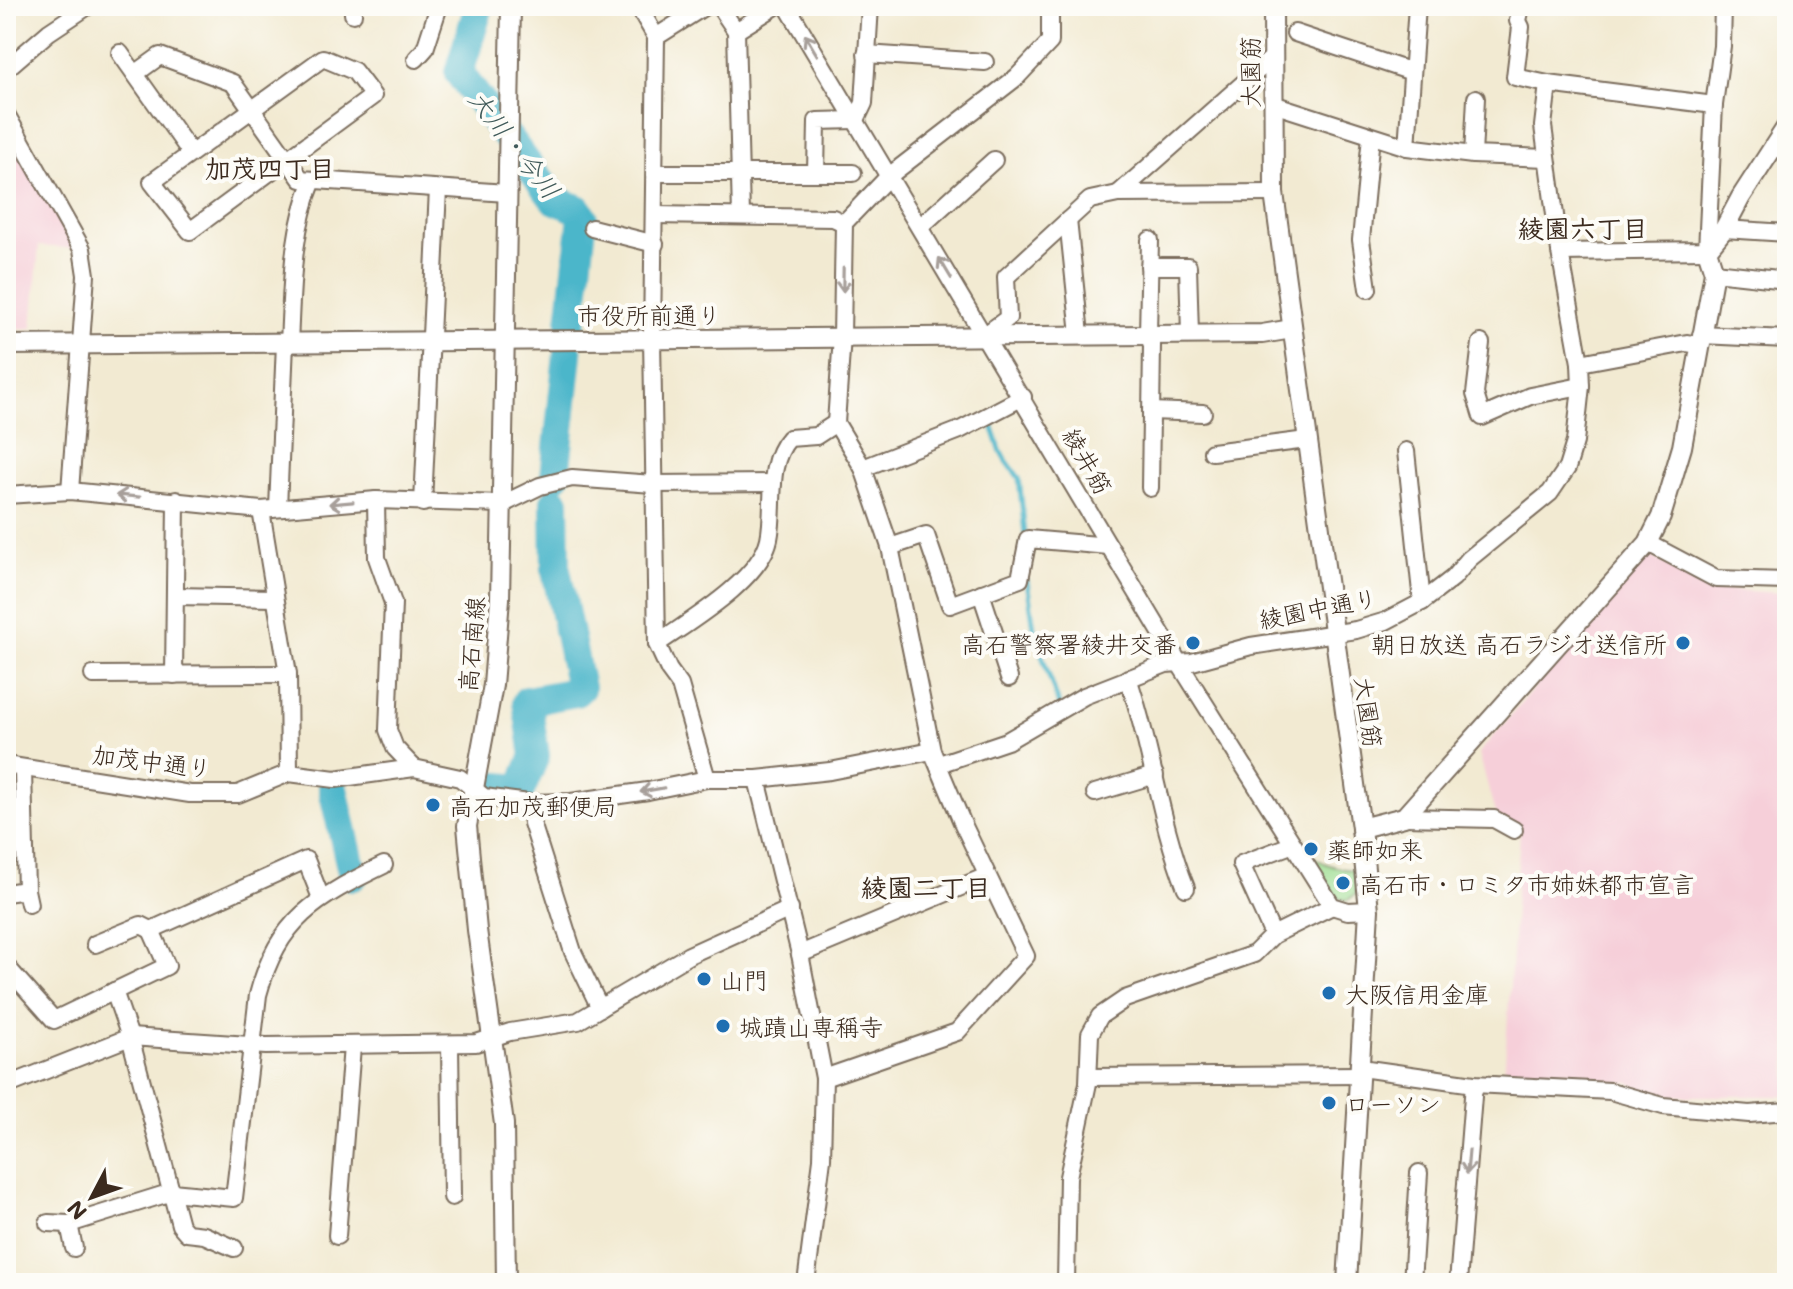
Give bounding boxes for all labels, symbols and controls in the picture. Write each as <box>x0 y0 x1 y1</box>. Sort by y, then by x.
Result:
one-way arrow <box>803 34 819 57</box>
street label: 大園筋 <box>1234 36 1265 108</box>
water label: 大川・今川 <box>462 82 568 206</box>
district label: 加茂四丁目 <box>205 151 335 185</box>
district label: 綾園六丁目 <box>1518 211 1648 245</box>
one-way arrow <box>936 257 952 280</box>
one-way arrow <box>835 266 851 293</box>
street label: 市役所前通り <box>577 299 721 330</box>
street label: 綾井筋 <box>1057 422 1119 500</box>
one-way arrow <box>115 488 142 503</box>
one-way arrow <box>328 495 355 510</box>
street label: 綾園中通り <box>1256 581 1380 635</box>
street label: 高石南線 <box>451 595 491 693</box>
place label: 高石警察署綾井交番 <box>961 628 1177 659</box>
place label: 朝日放送 高石ラジオ送信所 <box>1371 628 1667 659</box>
marker: 高石警察署綾井交番 <box>1184 634 1202 652</box>
marker: 朝日放送 高石ラジオ送信所 <box>1674 634 1692 652</box>
street label: 大園筋 <box>1349 674 1389 750</box>
street label: 加茂中通り <box>91 738 213 784</box>
one-way arrow <box>640 783 666 798</box>
place label: 高石加茂郵便局 <box>449 790 617 821</box>
marker: 高石加茂郵便局 <box>424 796 442 814</box>
place label: 薬師如来 <box>1327 834 1423 865</box>
marker: 薬師如来 <box>1302 840 1320 858</box>
place label: 高石市・ロミタ市姉妹都市宣言 <box>1359 868 1695 899</box>
district label: 綾園二丁目 <box>861 870 991 904</box>
marker: 高石市・ロミタ市姉妹都市宣言 <box>1334 874 1352 892</box>
place label: 山門 <box>720 964 768 995</box>
marker: 山門 <box>695 970 713 988</box>
place label: 大阪信用金庫 <box>1345 978 1489 1009</box>
marker: 大阪信用金庫 <box>1320 984 1338 1002</box>
place label: 城蹟山専稱寺 <box>739 1011 883 1042</box>
marker: 城蹟山専稱寺 <box>714 1017 732 1035</box>
place label: ローソン <box>1345 1088 1441 1119</box>
marker: ローソン <box>1320 1094 1338 1112</box>
one-way arrow <box>1460 1148 1475 1175</box>
north arrow <box>52 1157 132 1237</box>
text: N <box>60 1195 93 1226</box>

